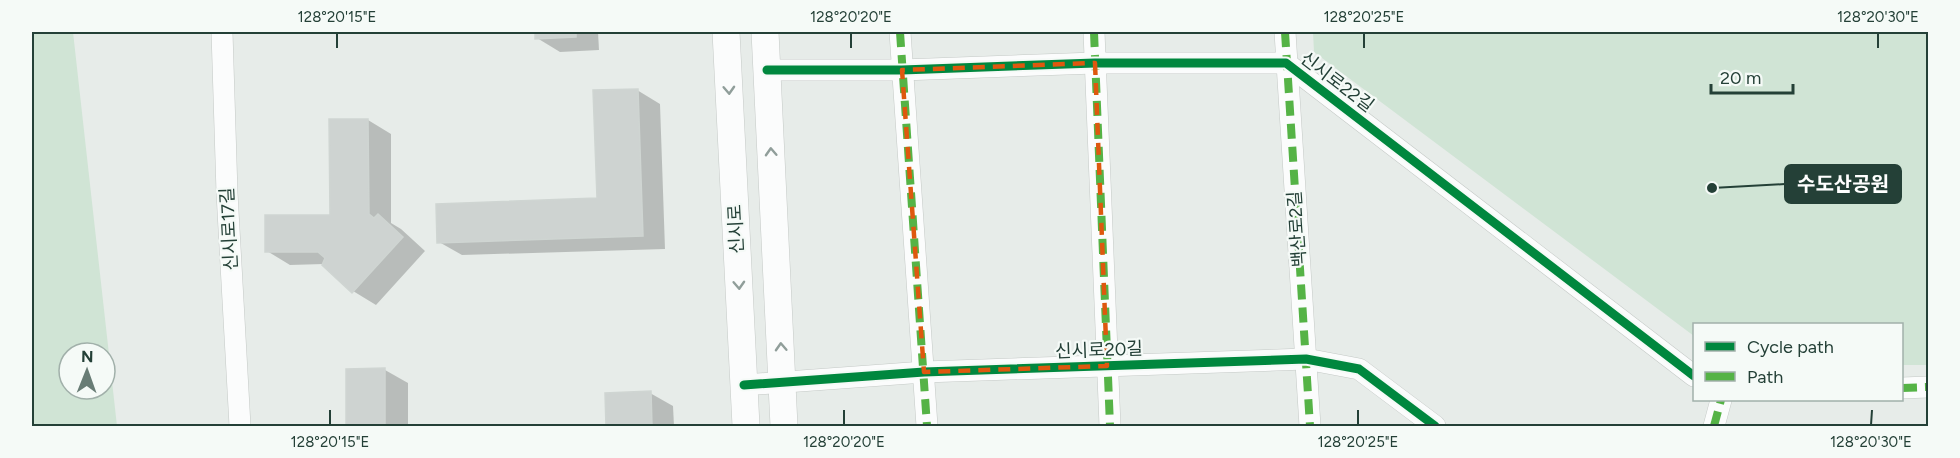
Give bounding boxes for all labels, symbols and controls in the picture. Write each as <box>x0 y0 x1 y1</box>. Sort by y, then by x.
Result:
text: 128°20'15"E <box>298 8 376 26</box>
text: 128°20'20"E <box>810 8 892 26</box>
text: 128°20'25"E <box>1323 8 1405 26</box>
text: 128°20'30"E <box>1837 8 1919 26</box>
street label: 신시로22길 <box>1296 47 1378 117</box>
scale bar <box>1711 57 1794 95</box>
text: 20 m <box>1720 67 1761 89</box>
one-way arrow <box>723 85 736 94</box>
one-way arrow <box>765 148 778 157</box>
callout: 수도산공원 <box>1785 165 1901 203</box>
text: 수도산공원 <box>1797 172 1889 196</box>
street label: 신시로17길 <box>216 187 242 271</box>
street label: 백산로2길 <box>1283 190 1311 268</box>
street label: 신시로 <box>724 204 748 254</box>
one-way arrow <box>732 280 745 289</box>
legend <box>1693 323 1903 401</box>
text: Cycle path <box>1747 336 1834 358</box>
street label: 신시로20길 <box>1055 337 1143 363</box>
north arrow <box>57 341 117 401</box>
one-way arrow <box>775 343 788 352</box>
text: N <box>81 347 94 366</box>
text: Path <box>1747 366 1783 388</box>
text: 128°20'15"E <box>291 433 369 451</box>
text: 128°20'20"E <box>803 433 885 451</box>
text: 128°20'25"E <box>1317 433 1399 451</box>
text: 128°20'30"E <box>1830 433 1912 451</box>

